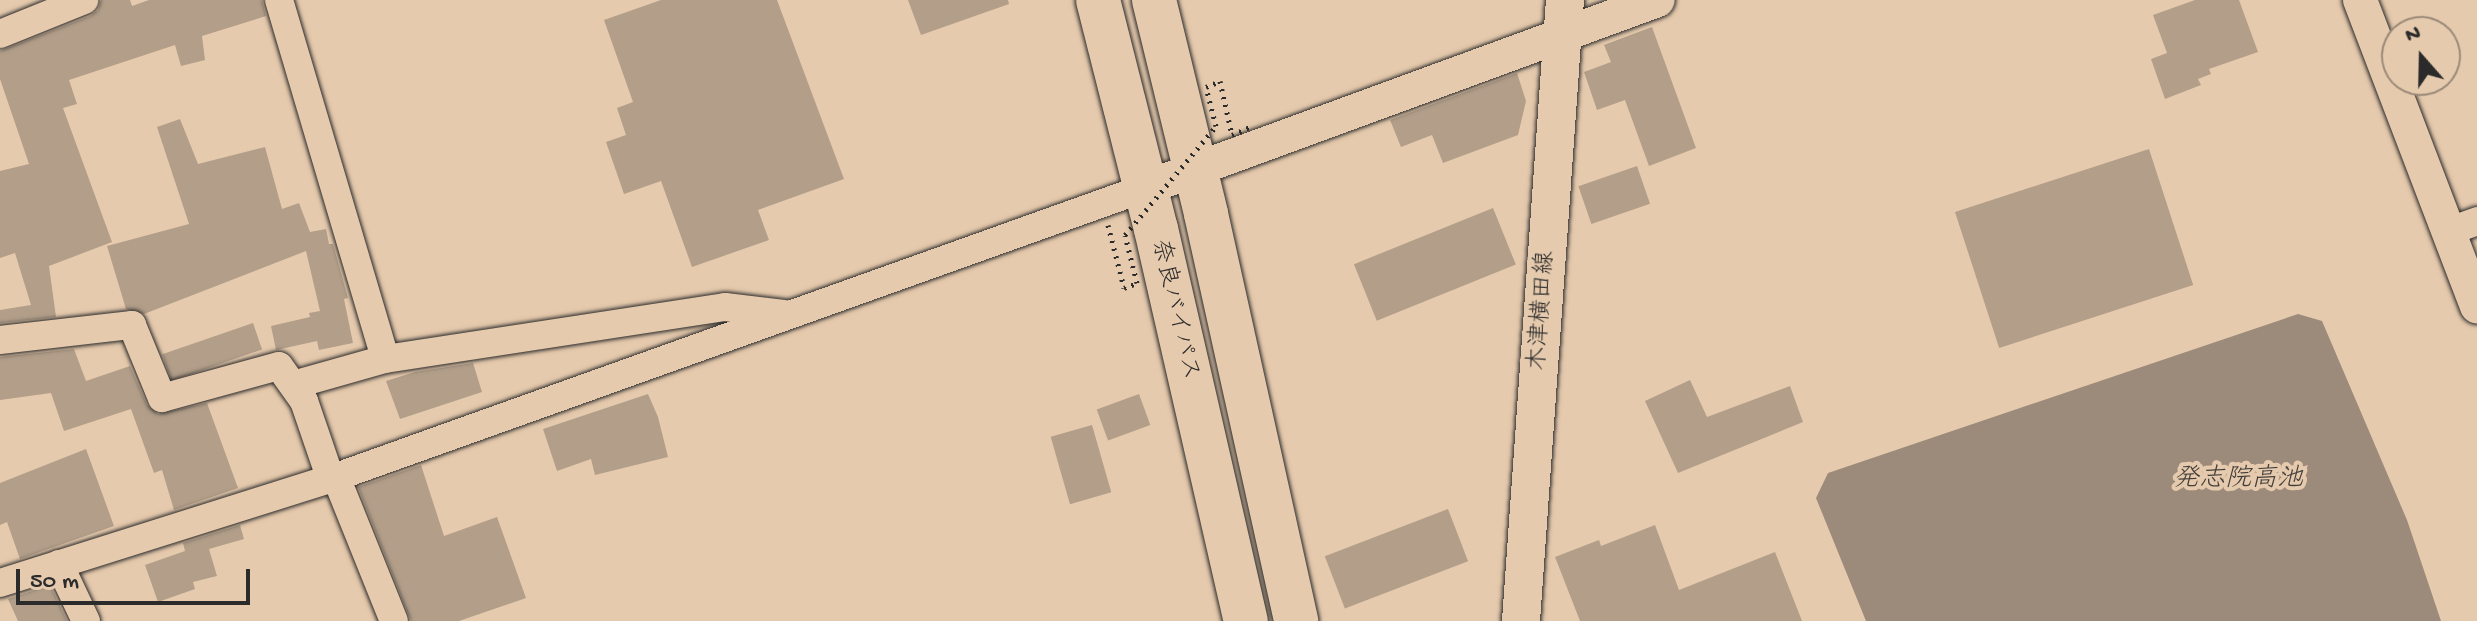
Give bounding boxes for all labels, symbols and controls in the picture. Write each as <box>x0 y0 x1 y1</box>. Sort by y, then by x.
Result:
north arrow <box>2381 16 2461 96</box>
text: N <box>2402 21 2425 50</box>
street label: 奈良バイパス <box>1144 237 1204 383</box>
street label: 木津横田線 <box>1524 250 1562 372</box>
water label: 発志院高池 <box>2173 465 2303 497</box>
scale bar <box>20 553 254 603</box>
text: 50 m <box>30 568 79 597</box>

